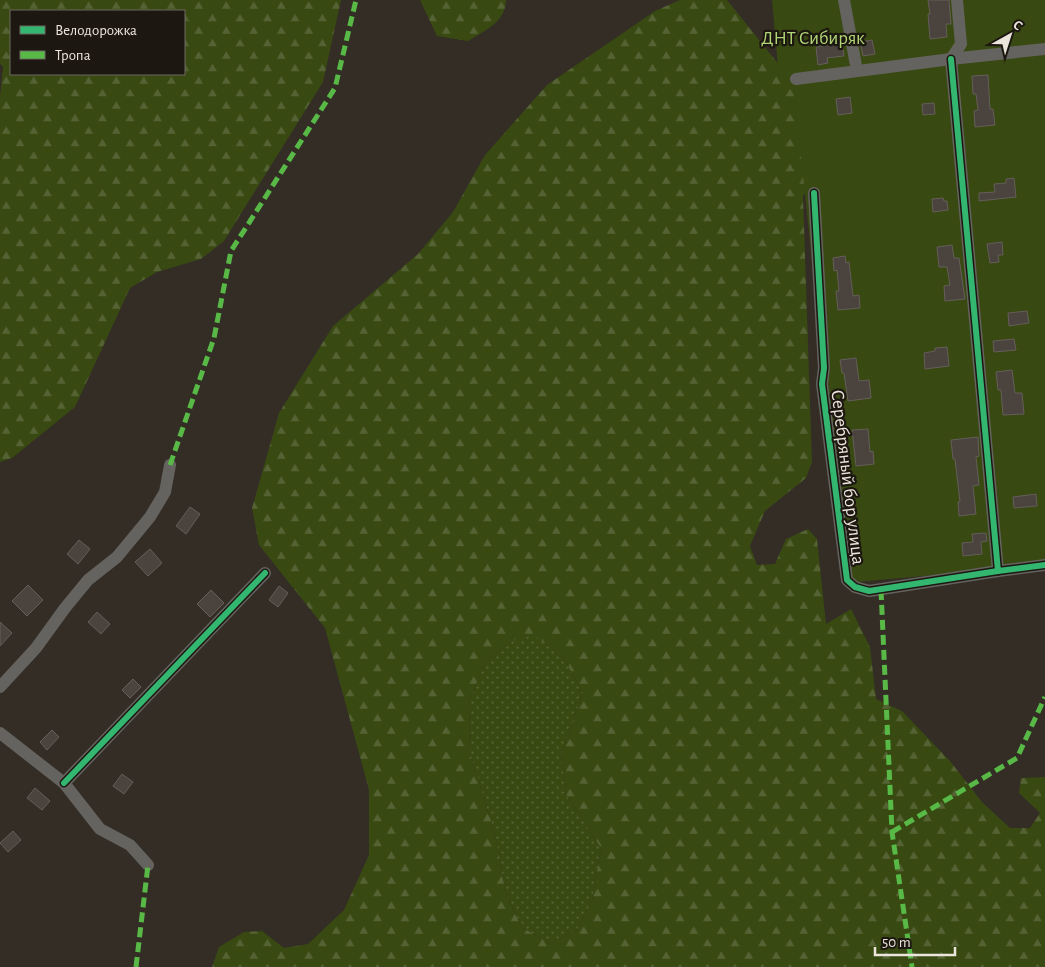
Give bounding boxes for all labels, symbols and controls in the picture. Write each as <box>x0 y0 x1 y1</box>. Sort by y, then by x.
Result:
legend <box>10 10 185 75</box>
north arrow <box>985 10 1035 60</box>
text: С <box>1010 18 1025 34</box>
text: Велодорожка <box>55 23 137 38</box>
park label: ДНТ Сибиряк <box>761 29 865 48</box>
text: Тропа <box>55 48 91 63</box>
street label: Серебряный бор улица <box>827 389 868 566</box>
scale bar <box>875 924 955 956</box>
text: 50 m <box>882 935 911 950</box>

